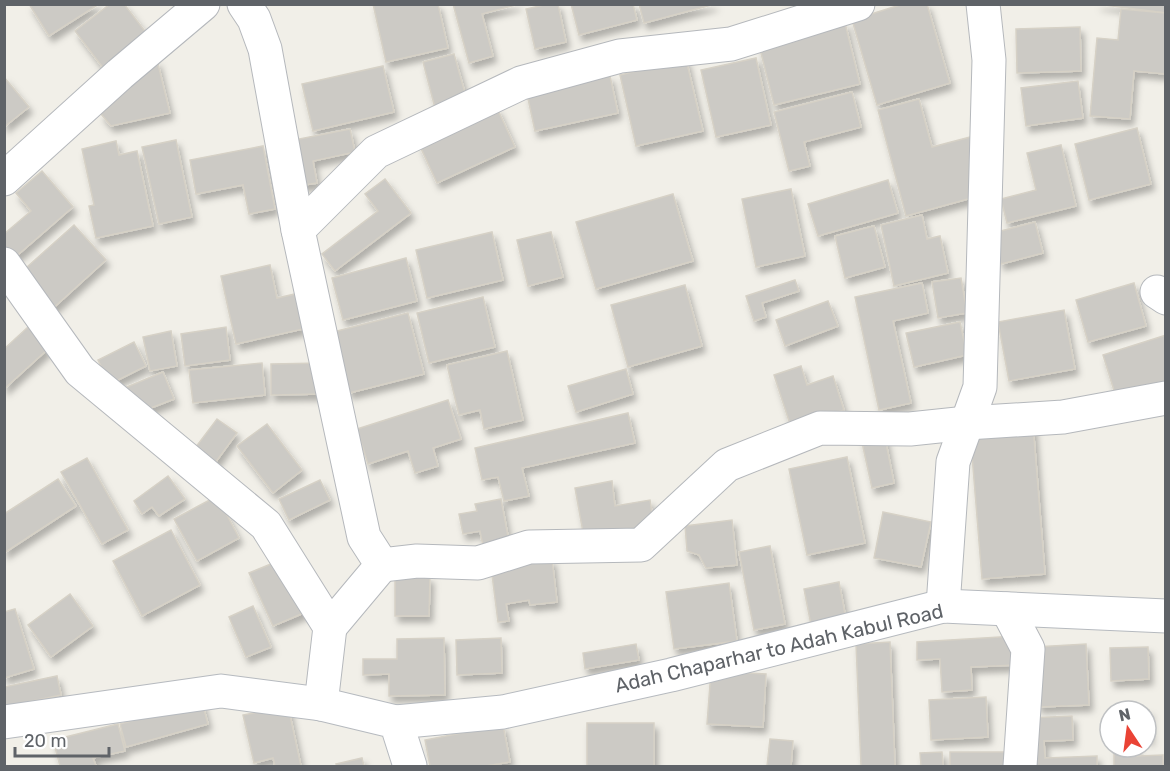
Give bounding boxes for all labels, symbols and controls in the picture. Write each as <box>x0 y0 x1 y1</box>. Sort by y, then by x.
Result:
street label: Adah Chaparhar to Adah Kabul Road <box>612 598 946 698</box>
north arrow <box>1098 699 1158 759</box>
text: N <box>1117 704 1132 725</box>
scale bar <box>15 720 110 758</box>
text: 20 m <box>24 730 66 752</box>

